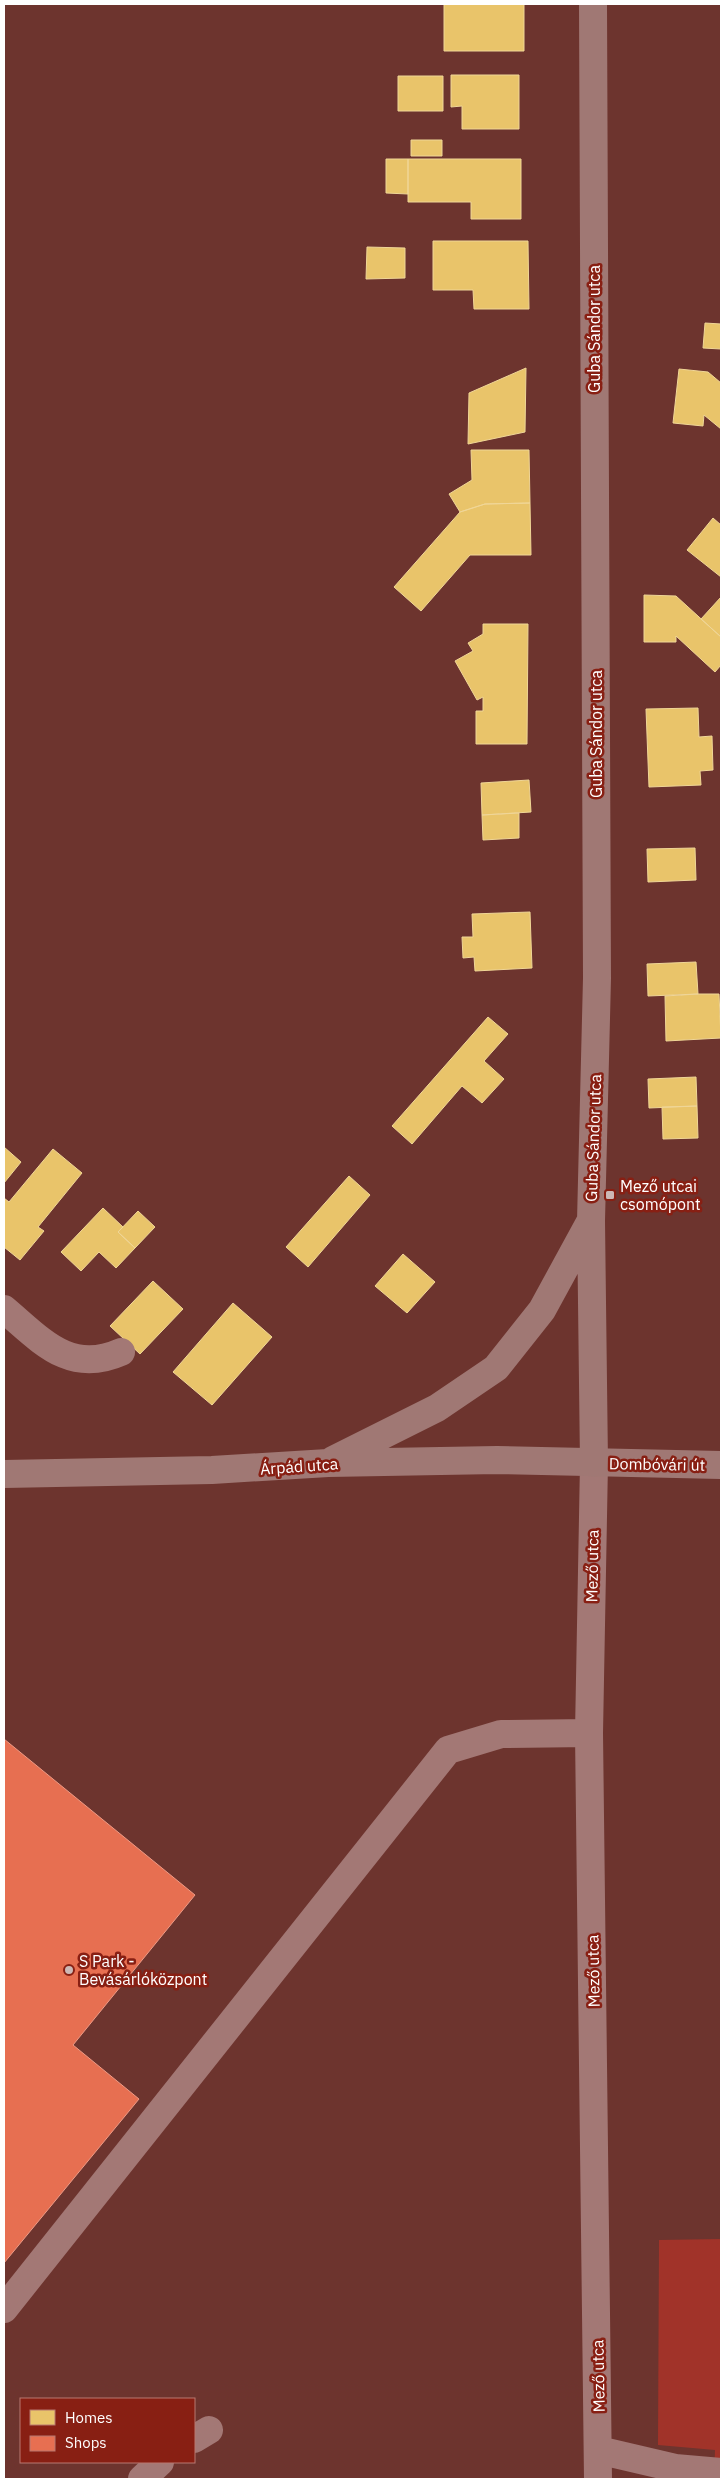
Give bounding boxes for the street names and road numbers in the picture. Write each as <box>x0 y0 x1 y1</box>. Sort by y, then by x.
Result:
street label: Guba Sándor utca <box>584 265 604 393</box>
street label: Guba Sándor utca <box>586 670 606 798</box>
street label: Guba Sándor utca <box>581 1073 605 1202</box>
street label: Árpád utca <box>259 1452 339 1479</box>
street label: Dombóvári út <box>609 1453 705 1475</box>
street label: Mező utca <box>581 1529 603 1603</box>
street label: Mező utca <box>582 1934 604 2008</box>
street label: Mező utca <box>587 2339 609 2413</box>

